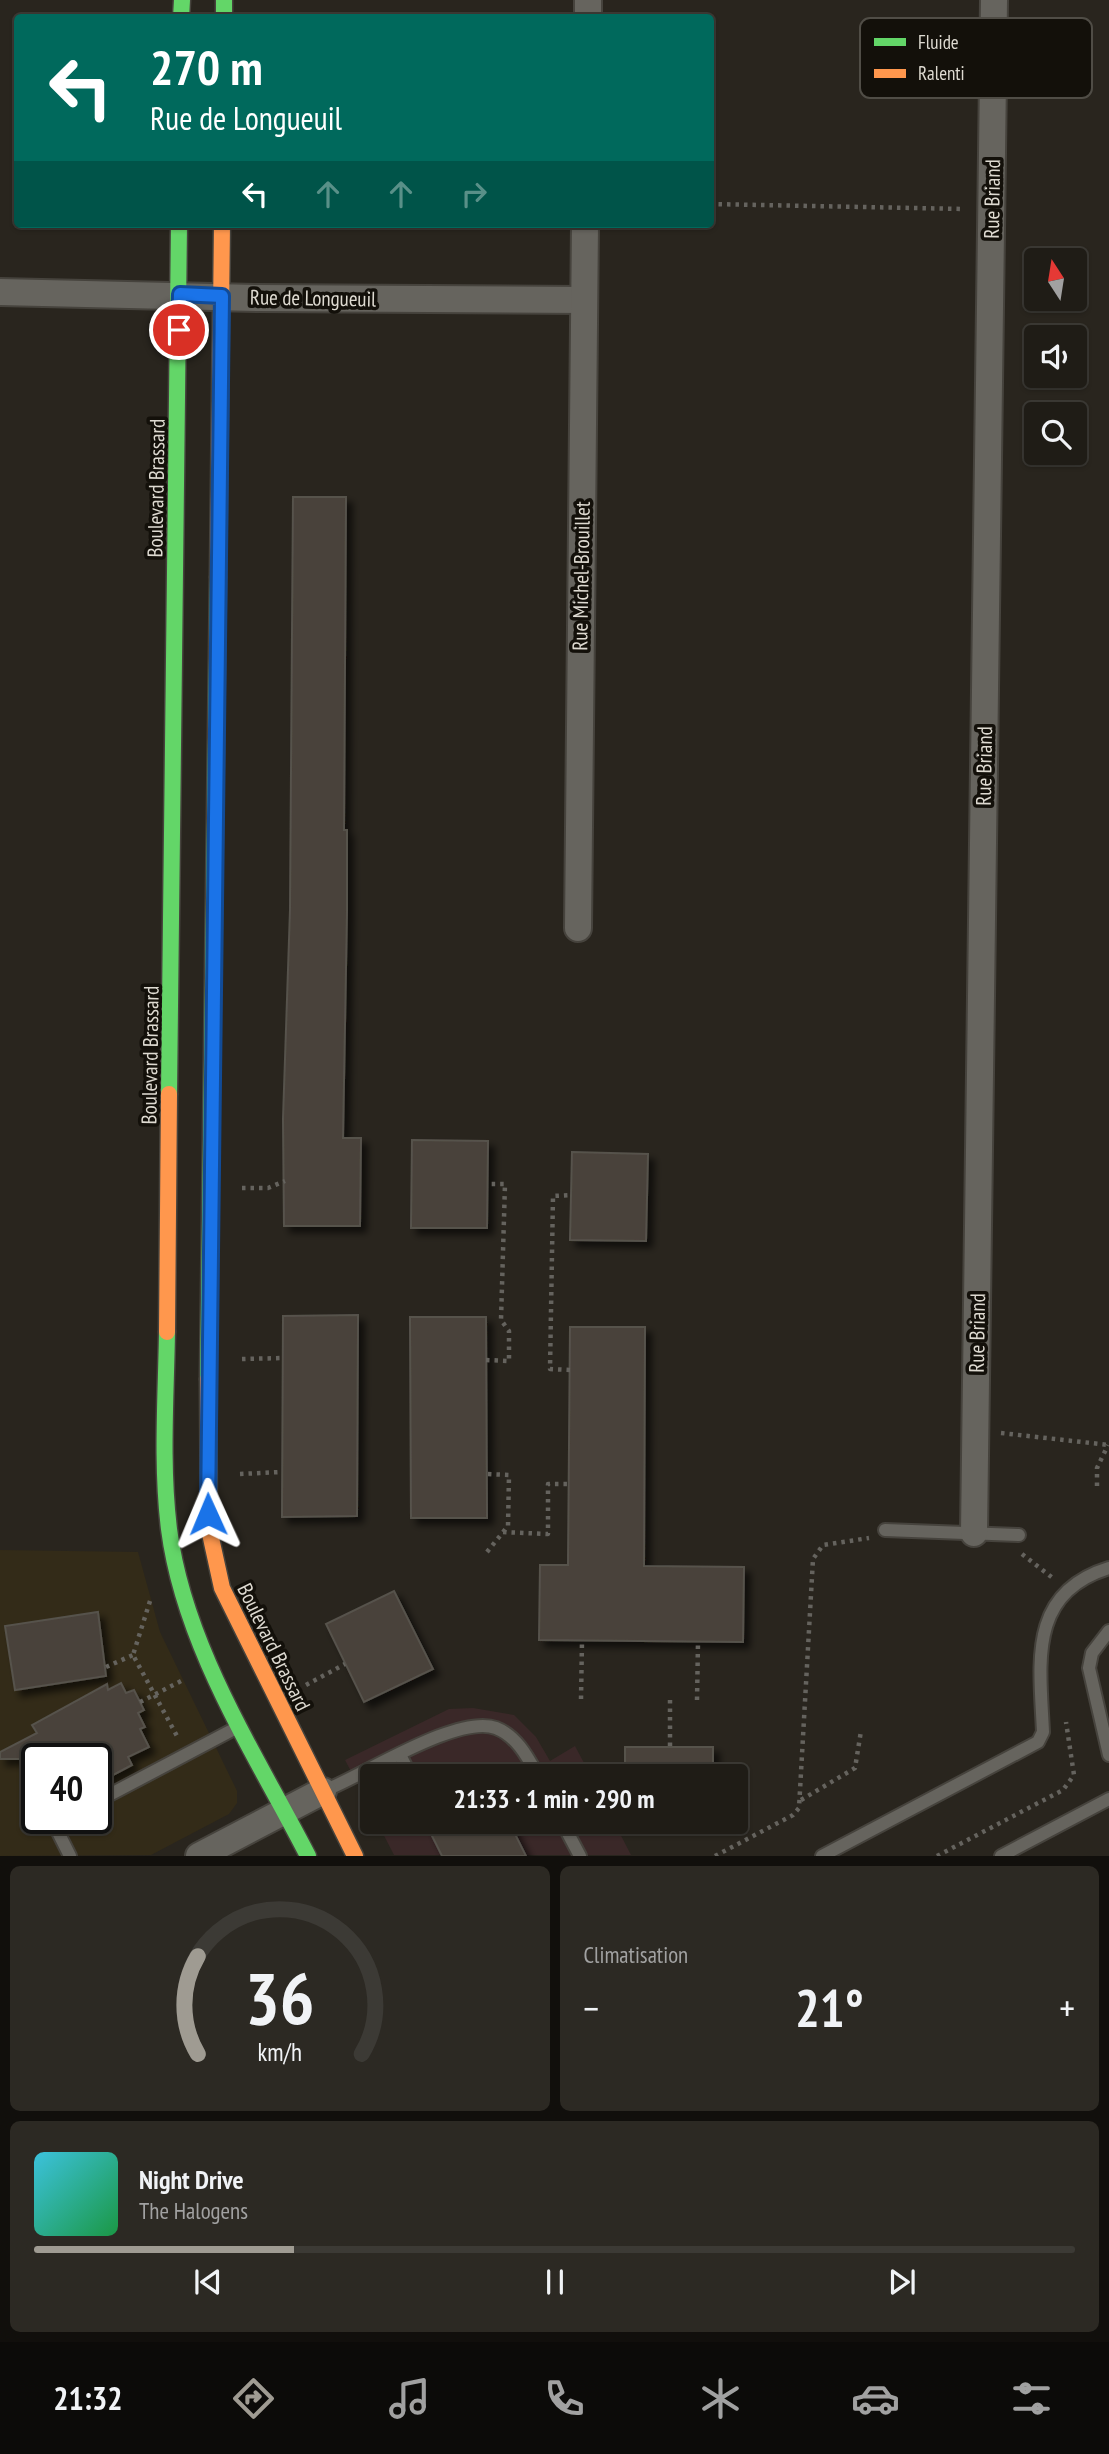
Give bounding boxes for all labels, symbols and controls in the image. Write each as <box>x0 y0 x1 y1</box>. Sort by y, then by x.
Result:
legend <box>860 18 1092 98</box>
text: Fluide <box>918 30 959 54</box>
text: 270 m <box>150 35 263 99</box>
icon: left <box>35 42 126 133</box>
text: Ralenti <box>918 61 965 85</box>
text: Rue de Longueuil <box>150 97 342 139</box>
street label: Rue Briand <box>978 159 1006 239</box>
icon: left <box>236 175 274 213</box>
icon: ahead <box>309 175 347 213</box>
icon: ahead <box>382 175 420 213</box>
icon: right <box>455 175 493 213</box>
north arrow <box>1024 248 1087 312</box>
map controls <box>1024 248 1087 465</box>
street label: Rue de Longueuil <box>250 283 376 313</box>
pin <box>149 300 209 360</box>
icon: arrive <box>160 311 198 349</box>
button: sound <box>1024 325 1087 388</box>
button: search <box>1024 402 1087 465</box>
street label: Boulevard Brassard <box>141 418 171 558</box>
street label: Rue Michel-Brouillet <box>566 501 596 651</box>
street label: Rue Briand <box>970 726 998 806</box>
street label: Boulevard Brassard <box>135 985 165 1125</box>
street label: Rue Briand <box>963 1293 991 1373</box>
position arrow <box>171 1477 245 1551</box>
street label: Boulevard Brassard <box>231 1579 317 1715</box>
speed limit sign: 40 <box>21 1743 112 1834</box>
text: 21:33 · 1 min · 290 m <box>454 1782 654 1815</box>
text: Climatisation <box>584 1940 688 1969</box>
text: 36 <box>245 1951 315 2045</box>
text: 21° <box>795 1974 864 2041</box>
text: − <box>584 1983 599 2032</box>
text: + <box>1059 1983 1075 2032</box>
text: km/h <box>258 2036 302 2068</box>
text: Night Drive <box>139 2163 244 2196</box>
text: The Halogens <box>139 2196 248 2225</box>
icon: previous <box>189 2263 227 2301</box>
icon: pause <box>536 2263 574 2301</box>
icon: next <box>883 2263 921 2301</box>
icon: directions <box>229 2374 278 2423</box>
icon: music <box>385 2374 434 2423</box>
icon: phone <box>540 2374 589 2423</box>
icon: climate <box>696 2374 745 2423</box>
icon: car <box>851 2374 900 2423</box>
icon: filters <box>1007 2374 1056 2423</box>
text: 21:32 <box>53 2377 122 2419</box>

